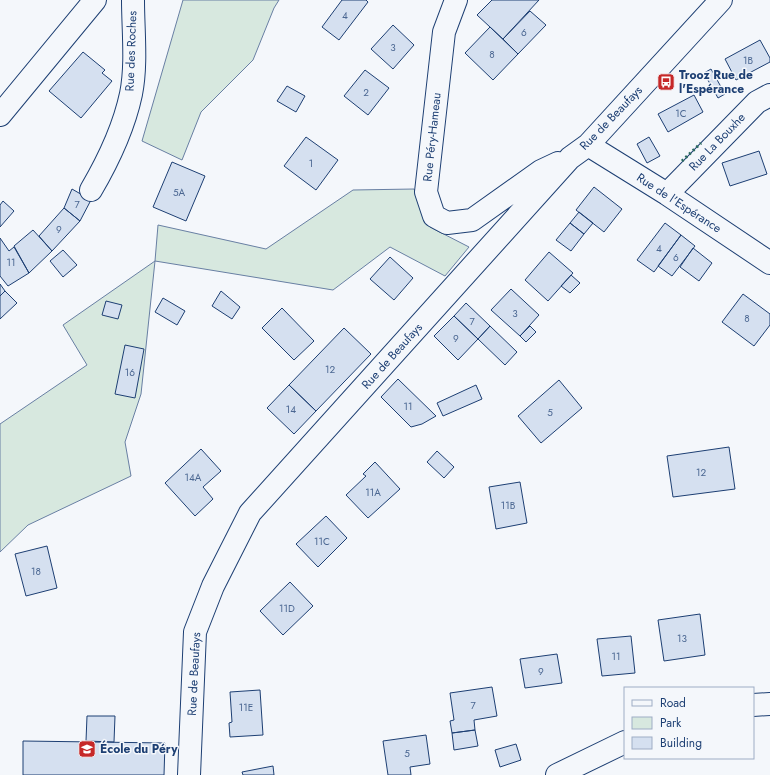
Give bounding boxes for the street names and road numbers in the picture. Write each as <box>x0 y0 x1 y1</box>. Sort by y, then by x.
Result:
street label: Rue des Roches <box>121 10 141 92</box>
street label: Rue de Beaufays <box>575 82 647 154</box>
street label: Rue Péry-Hameau <box>418 92 446 182</box>
street label: Rue La Bouxhe <box>685 109 749 175</box>
street label: Rue de l'Espérance <box>633 169 725 237</box>
street label: Rue de Beaufays <box>357 319 427 393</box>
street label: Rue de Beaufays <box>183 632 205 716</box>

